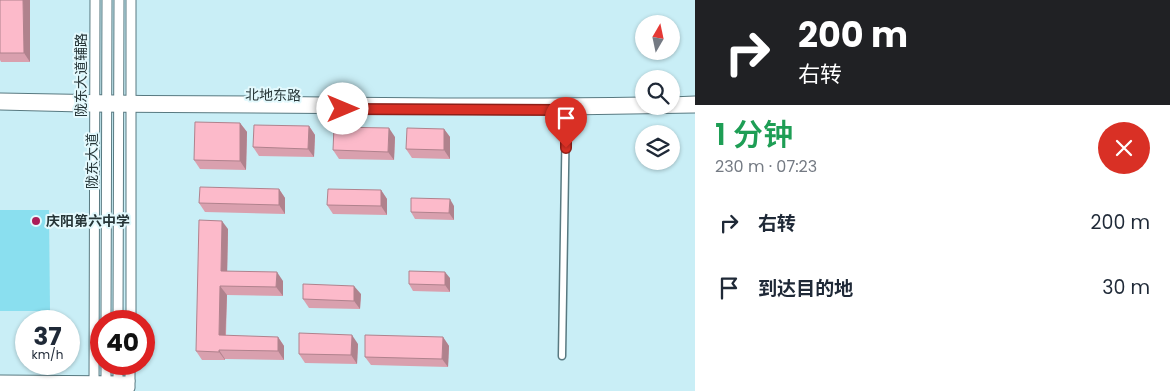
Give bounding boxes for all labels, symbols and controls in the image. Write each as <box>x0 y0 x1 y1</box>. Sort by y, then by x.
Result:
text: 200 m <box>798 10 908 59</box>
north arrow <box>635 15 680 60</box>
map controls <box>635 15 680 170</box>
icon: right <box>715 20 780 85</box>
street label: 陇东大道辅路 <box>71 33 91 117</box>
text: 右转 <box>798 59 842 90</box>
button: search <box>635 70 680 115</box>
position arrow <box>316 82 368 134</box>
street label: 北地东路 <box>245 85 301 105</box>
pin <box>545 97 587 148</box>
icon: arrive <box>552 104 580 132</box>
text: 1 分钟 <box>715 113 793 156</box>
button: close <box>1098 122 1150 174</box>
button: layers <box>635 125 680 170</box>
street label: 陇东大道 <box>82 133 102 189</box>
text: 230 m · 07:23 <box>715 155 817 178</box>
icon: right <box>715 209 743 237</box>
text: 200 m <box>1091 209 1150 236</box>
text: 右转 <box>758 210 796 237</box>
place label: 庆阳第六中学 <box>46 211 130 231</box>
marker: 庆阳第六中学 <box>30 215 42 227</box>
icon: arrive <box>715 274 743 302</box>
text: 30 m <box>1102 274 1150 301</box>
text: 到达目的地 <box>758 275 853 302</box>
speed limit sign: 40 <box>90 310 155 375</box>
text: 37 <box>33 319 62 354</box>
text: km/h <box>32 346 63 363</box>

